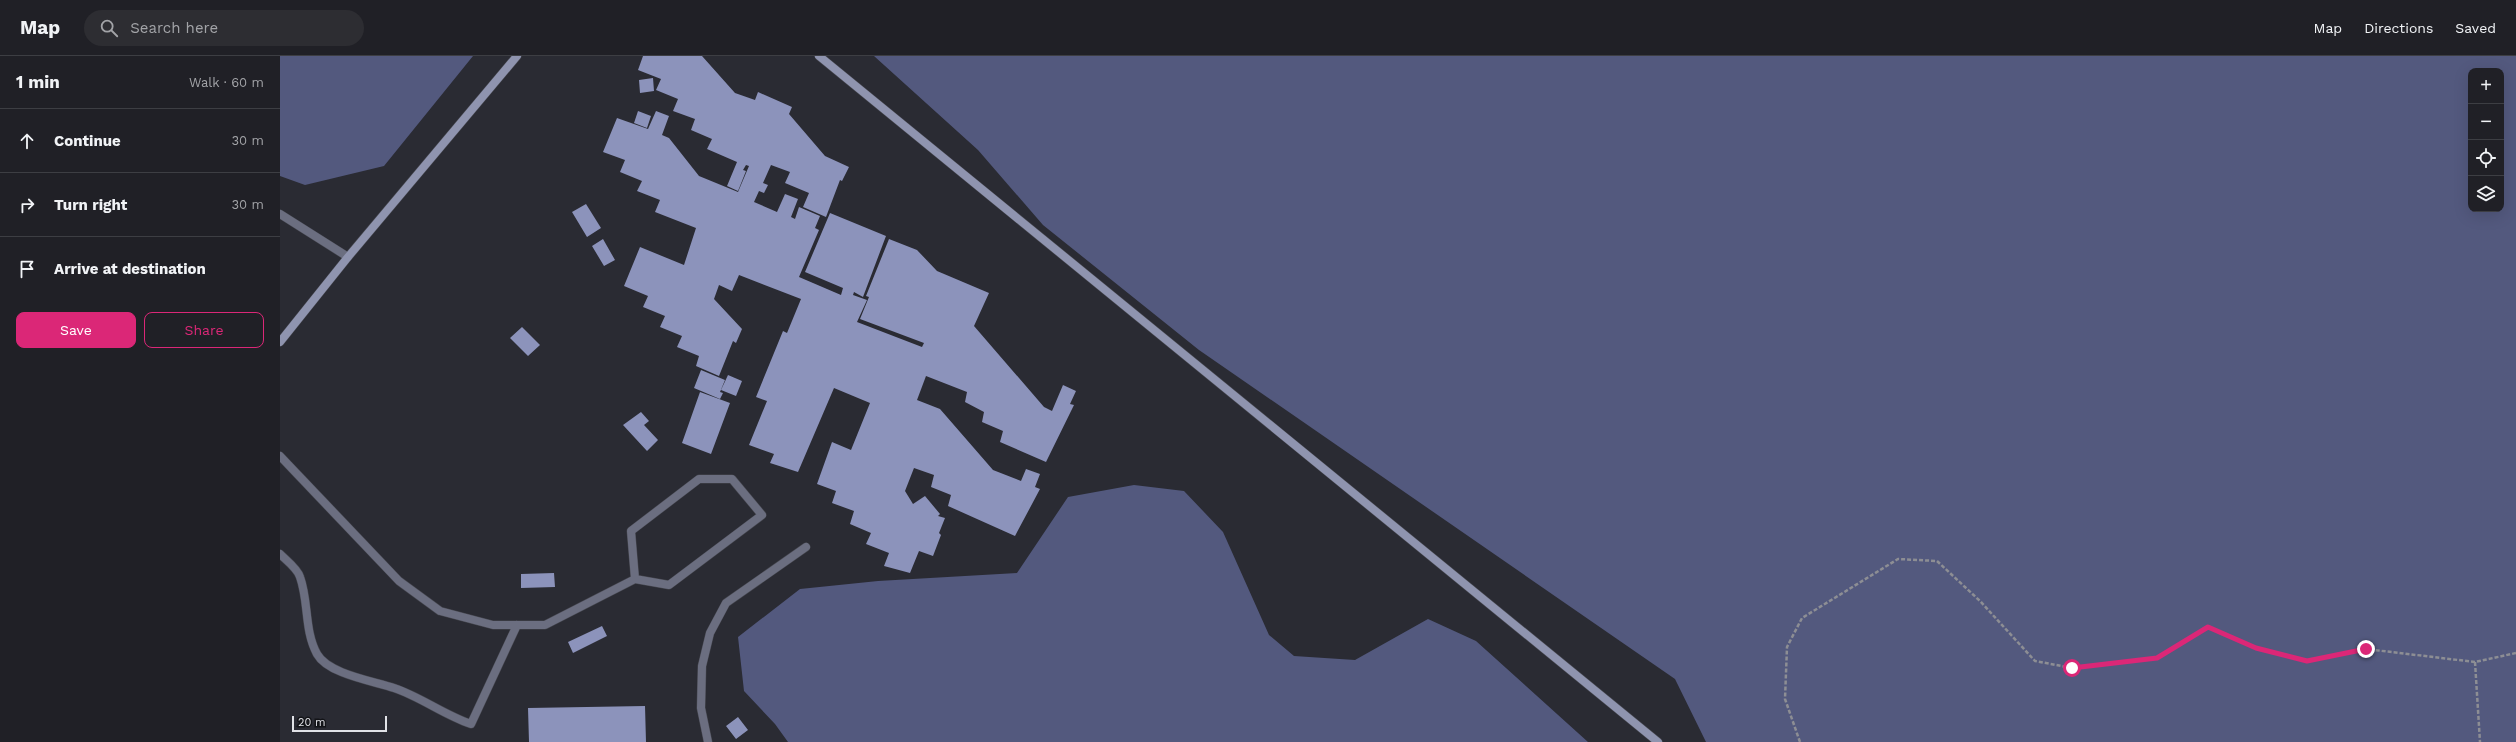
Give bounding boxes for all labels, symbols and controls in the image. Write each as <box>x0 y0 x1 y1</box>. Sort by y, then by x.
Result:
search box <box>84 10 364 46</box>
text: Map <box>20 16 60 39</box>
icon: search <box>98 17 120 39</box>
text: Search here <box>130 19 218 37</box>
text: Map <box>2314 20 2342 36</box>
text: Directions <box>2364 20 2433 36</box>
text: Saved <box>2455 20 2496 36</box>
map controls <box>2468 68 2504 212</box>
button: + <box>2468 68 2504 104</box>
text: 1 min <box>16 72 60 92</box>
text: Walk · 60 m <box>189 75 264 90</box>
button: − <box>2468 104 2504 140</box>
icon: ahead <box>16 130 38 152</box>
text: Continue <box>54 132 121 150</box>
text: 30 m <box>232 133 264 148</box>
button: locate <box>2468 140 2504 176</box>
button: layers <box>2468 176 2504 212</box>
icon: right <box>16 194 38 216</box>
text: Turn right <box>54 196 127 214</box>
text: 30 m <box>232 197 264 212</box>
icon: arrive <box>16 258 38 280</box>
text: Arrive at destination <box>54 260 206 278</box>
button: Save <box>16 312 136 348</box>
button: Share <box>144 312 264 348</box>
route end <box>2357 640 2375 658</box>
route start <box>2063 659 2081 677</box>
scale bar <box>292 714 387 733</box>
text: 20 m <box>298 716 326 729</box>

